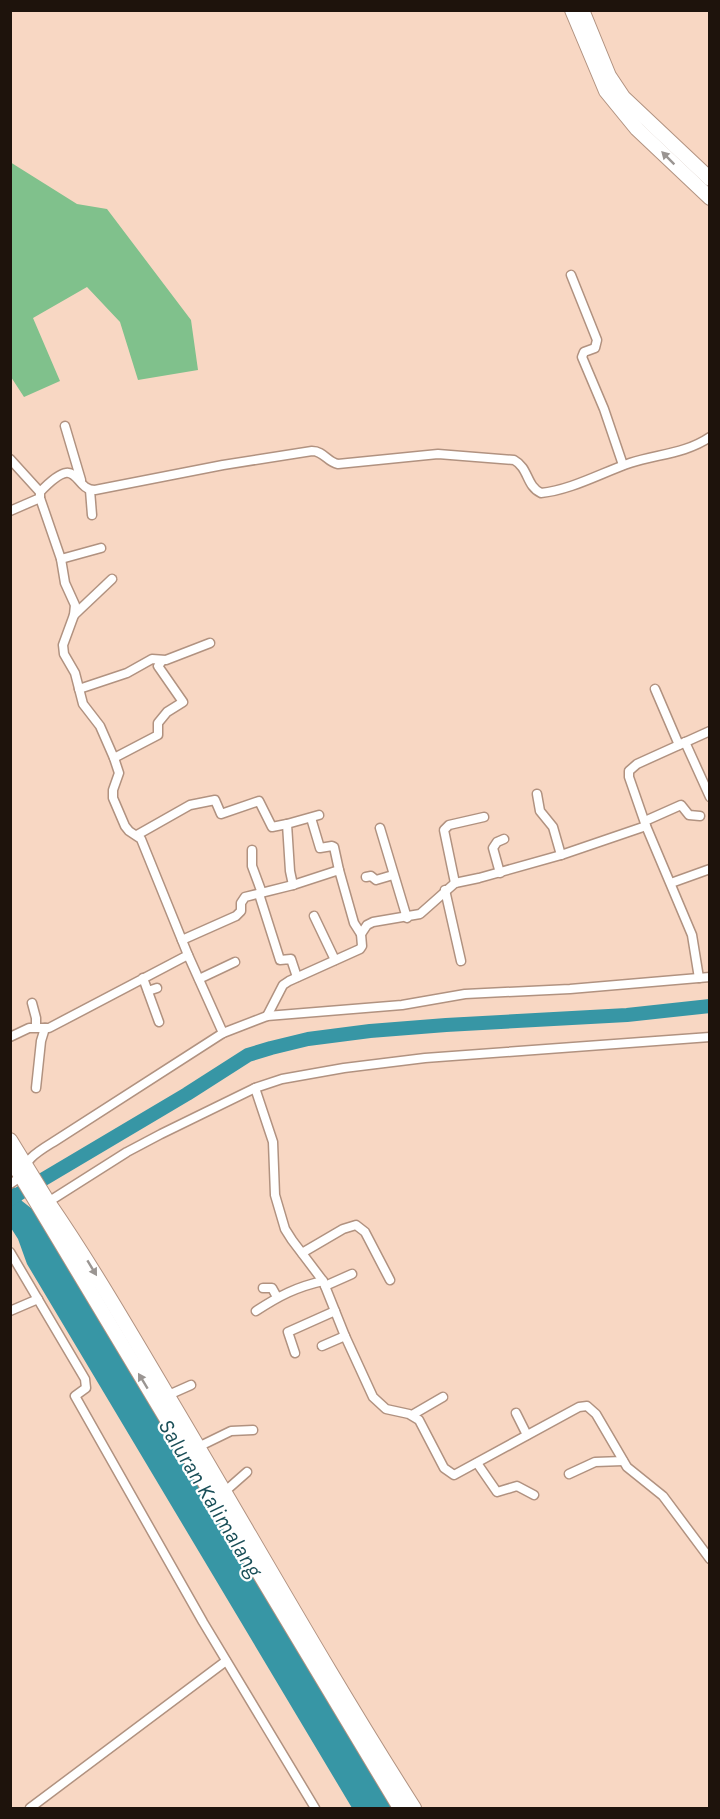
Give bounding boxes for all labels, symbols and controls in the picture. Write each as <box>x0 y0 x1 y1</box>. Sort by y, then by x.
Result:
one-way arrow <box>661 151 675 165</box>
one-way arrow <box>86 1260 97 1276</box>
one-way arrow <box>138 1372 148 1389</box>
water label: Saluran Kalimalang <box>153 1414 268 1582</box>

